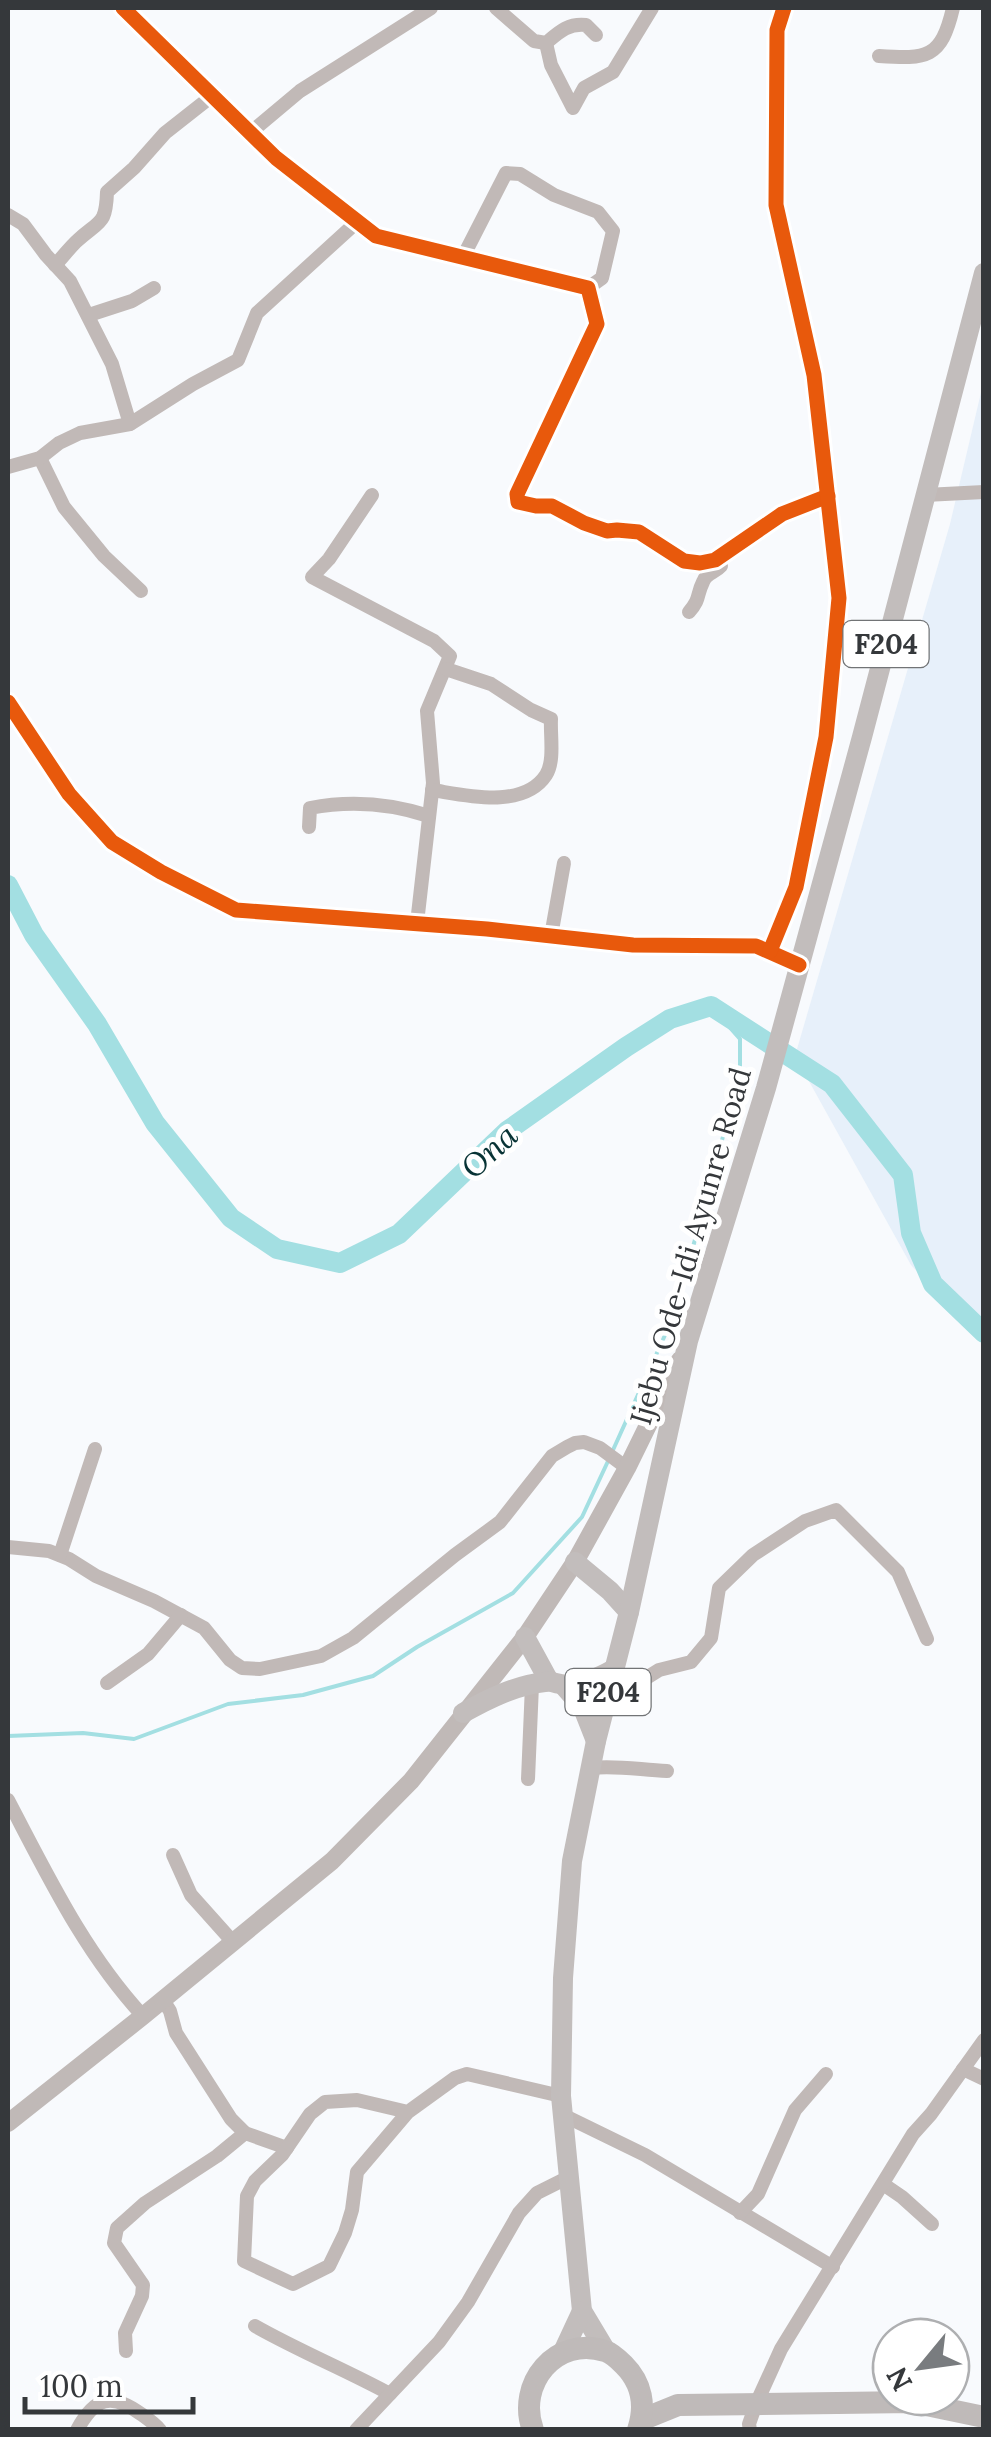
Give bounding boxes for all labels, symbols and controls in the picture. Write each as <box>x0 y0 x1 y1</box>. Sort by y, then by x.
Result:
road number: F204 <box>844 621 928 667</box>
street label: Ijebu Ode-Idi Ayunre Road <box>621 1063 760 1429</box>
water label: Ona <box>452 1115 526 1187</box>
road number: F204 <box>566 1669 650 1715</box>
north arrow <box>871 2317 971 2417</box>
scale bar <box>25 2352 192 2414</box>
text: N <box>878 2361 920 2397</box>
text: 100 m <box>40 2367 123 2405</box>

